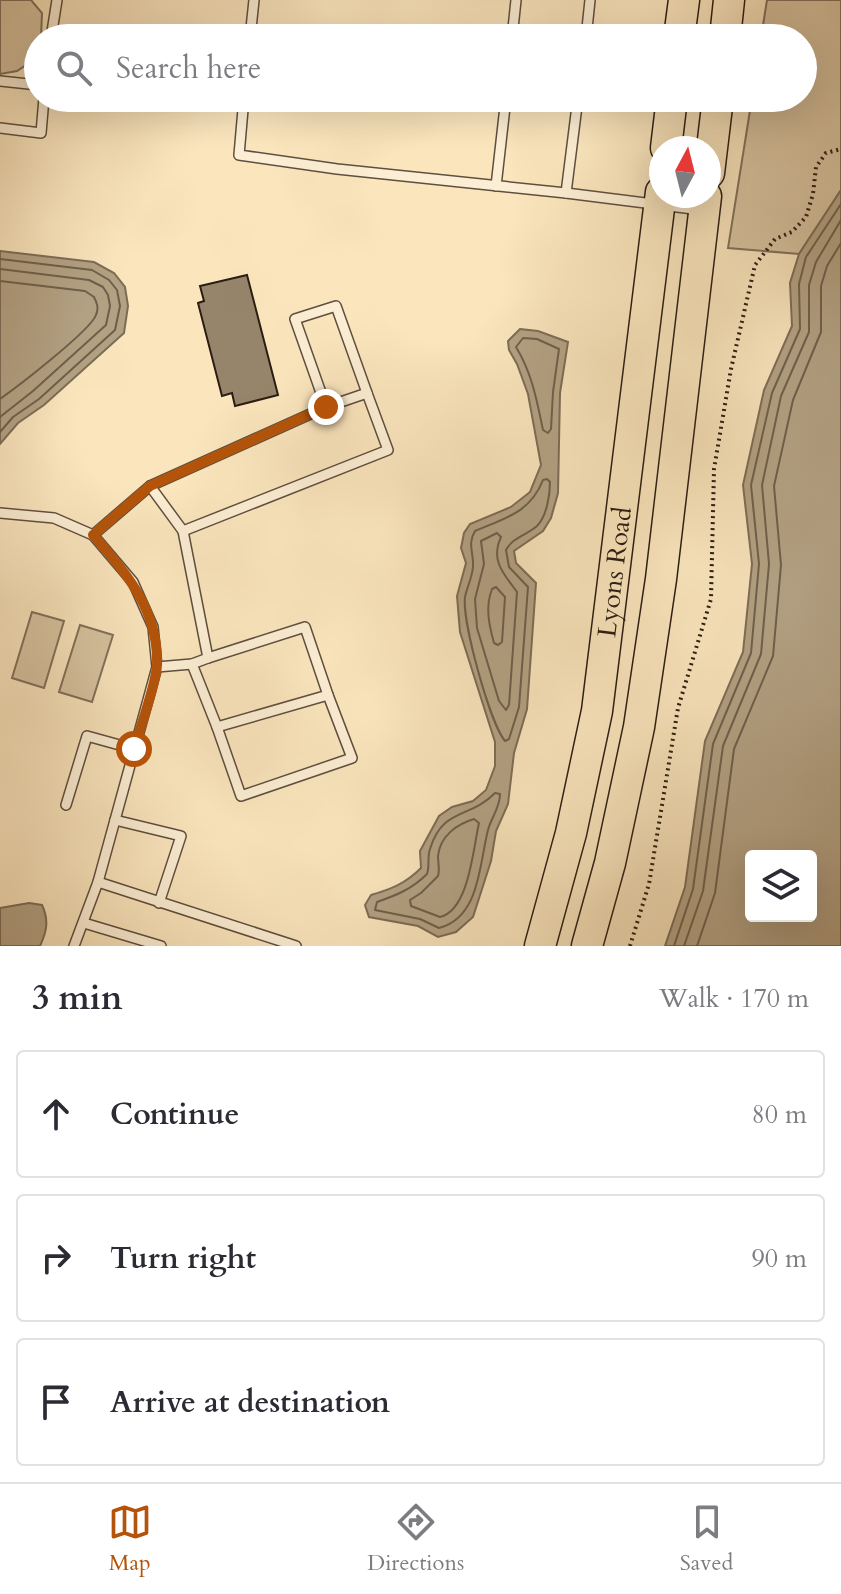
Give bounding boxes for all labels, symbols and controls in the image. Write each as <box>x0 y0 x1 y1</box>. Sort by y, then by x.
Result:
search box <box>24 24 817 112</box>
icon: search <box>52 46 96 90</box>
text: Search here <box>116 48 261 89</box>
north arrow <box>649 136 721 208</box>
route end <box>308 389 344 425</box>
street label: Lyons Road <box>589 505 640 639</box>
route start <box>116 731 152 767</box>
map controls <box>745 850 817 922</box>
button: layers <box>745 850 817 922</box>
text: 3 min <box>32 975 123 1021</box>
text: Walk · 170 m <box>659 981 809 1016</box>
icon: ahead <box>34 1092 78 1136</box>
text: Continue <box>110 1094 239 1135</box>
text: 80 m <box>751 1097 807 1132</box>
icon: right <box>34 1236 78 1280</box>
text: Turn right <box>110 1238 256 1279</box>
text: 90 m <box>751 1241 807 1276</box>
icon: arrive <box>34 1380 78 1424</box>
text: Arrive at destination <box>110 1382 390 1423</box>
tab: Map <box>108 1500 152 1578</box>
tab: Directions <box>367 1500 464 1578</box>
tab: Saved <box>680 1500 733 1578</box>

